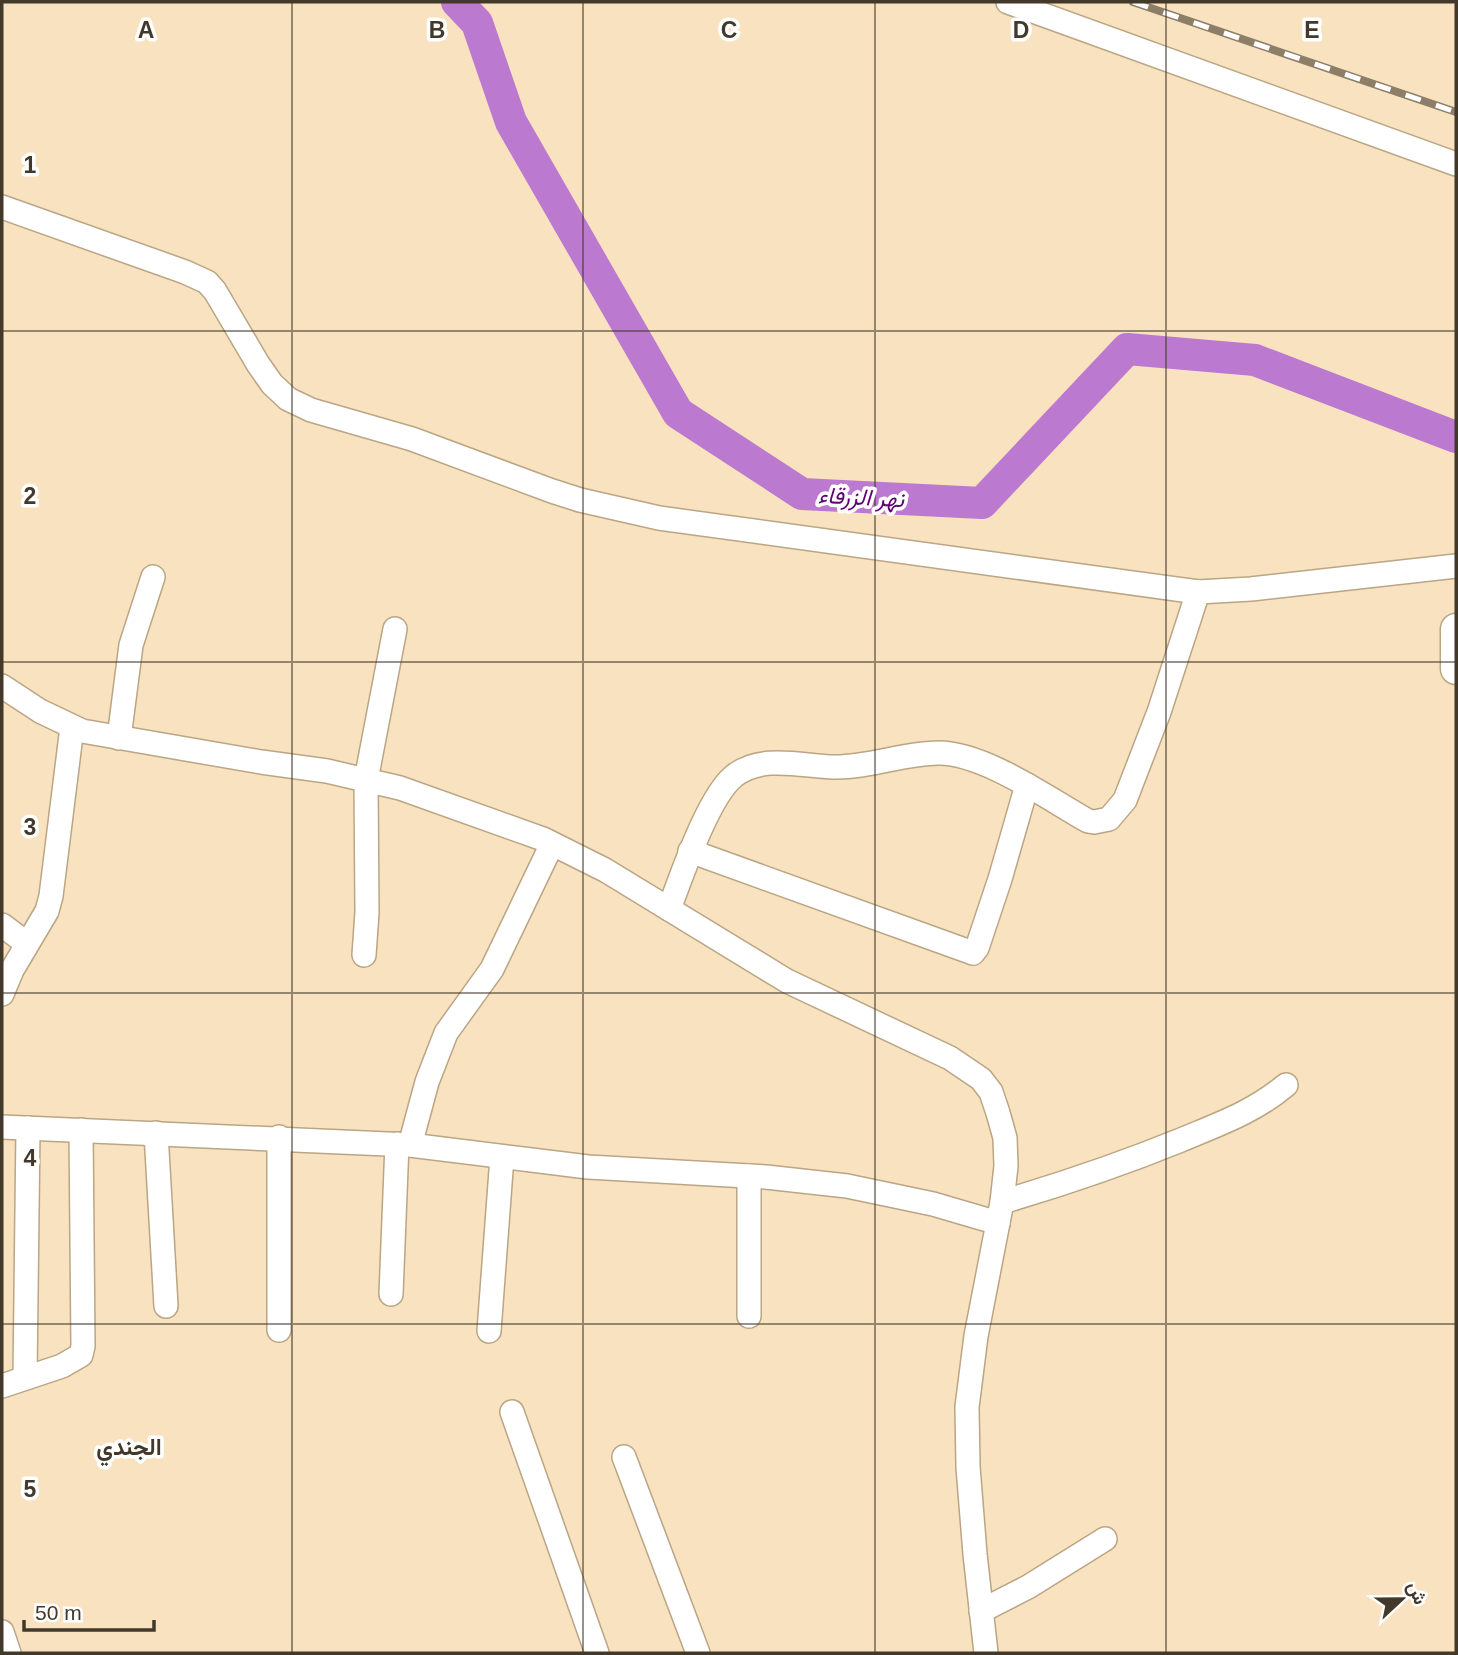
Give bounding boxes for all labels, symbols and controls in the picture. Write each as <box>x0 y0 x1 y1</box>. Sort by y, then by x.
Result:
text: A <box>138 17 154 43</box>
text: B <box>429 17 445 43</box>
text: C <box>721 17 737 43</box>
text: D <box>1013 17 1029 43</box>
text: E <box>1304 17 1320 43</box>
text: 1 <box>24 152 37 178</box>
water label: نهر الزرقاء <box>817 482 906 514</box>
text: 2 <box>24 483 36 509</box>
text: 3 <box>24 814 36 840</box>
text: 4 <box>24 1145 37 1171</box>
district label: الجندي <box>96 1434 162 1466</box>
text: 5 <box>24 1476 37 1502</box>
north arrow <box>1367 1564 1437 1634</box>
text: ش <box>1402 1578 1431 1608</box>
scale bar <box>24 1588 154 1632</box>
text: 50 m <box>35 1601 82 1624</box>

